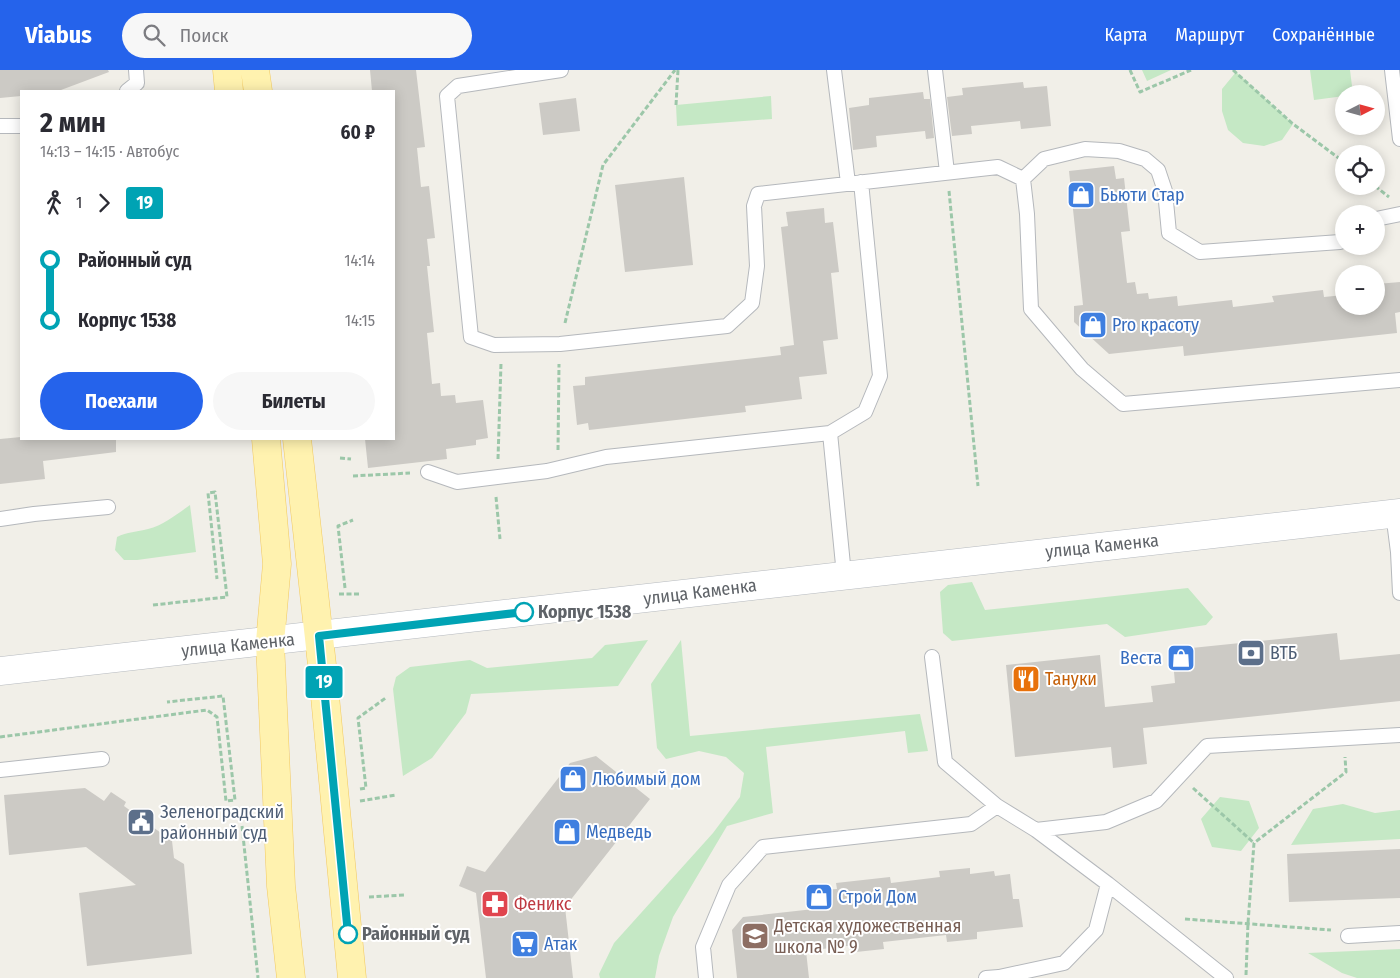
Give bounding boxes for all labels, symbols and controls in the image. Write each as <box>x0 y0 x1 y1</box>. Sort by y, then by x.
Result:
search box <box>122 13 472 58</box>
text: Viabus <box>25 21 92 49</box>
icon: search <box>140 21 168 49</box>
text: Поиск <box>180 24 228 47</box>
text: Карта <box>1104 24 1147 46</box>
text: Маршрут <box>1175 24 1244 46</box>
text: Сохранённые <box>1272 24 1375 46</box>
north arrow <box>1335 85 1385 135</box>
map controls <box>1335 85 1385 315</box>
text: 2 мин <box>40 106 106 139</box>
text: 60 ₽ <box>340 121 375 144</box>
text: 14:13 – 14:15 · Автобус <box>40 142 179 161</box>
button: locate <box>1335 145 1385 195</box>
shop icon: Бьюти Стар <box>1066 180 1096 210</box>
place label: Бьюти Стар <box>1100 184 1185 206</box>
icon: walk <box>40 189 68 217</box>
icon: forward <box>90 189 118 217</box>
text: 19 <box>136 192 153 214</box>
text: 1 <box>76 193 82 212</box>
button: + <box>1335 205 1385 255</box>
text: Районный суд <box>78 249 191 272</box>
text: 14:14 <box>344 251 375 270</box>
button: − <box>1335 265 1385 315</box>
text: Корпус 1538 <box>78 309 176 332</box>
shop icon: Pro красоту <box>1078 310 1108 340</box>
text: 14:15 <box>345 311 375 330</box>
place label: Pro красоту <box>1112 314 1199 336</box>
button: Поехали <box>40 372 203 430</box>
button: Билеты <box>213 372 375 430</box>
street label: улица Каменка <box>1044 529 1160 563</box>
street label: улица Каменка <box>642 574 758 610</box>
place label: Корпус 1538 <box>538 601 632 623</box>
marker: Корпус 1538 <box>514 602 534 622</box>
street label: улица Каменка <box>180 628 296 662</box>
bank icon: ВТБ <box>1236 638 1266 668</box>
place label: ВТБ <box>1270 642 1297 664</box>
shop icon: Веста <box>1166 643 1196 673</box>
place label: Веста <box>1120 647 1162 669</box>
restaurant icon: Тануки <box>1011 664 1041 694</box>
line badge: 19 <box>302 666 346 698</box>
place label: Тануки <box>1045 668 1097 690</box>
text: 19 <box>316 671 332 693</box>
shop icon: Любимый дом <box>558 764 588 794</box>
place label: Любимый дом <box>592 768 701 790</box>
place label: Зеленоградский районный суд <box>160 801 284 844</box>
public building icon: Зеленоградский районный суд <box>126 807 156 837</box>
shop icon: Медведь <box>552 817 582 847</box>
place label: Медведь <box>586 821 652 843</box>
shop icon: Строй Дом <box>804 882 834 912</box>
place label: Строй Дом <box>838 886 917 908</box>
pharmacy icon: Феникс <box>480 889 510 919</box>
place label: Феникс <box>514 893 572 915</box>
place label: Детская художественная школа № 9 <box>773 915 961 958</box>
school or university icon: Детская художественная школа № 9 <box>740 921 770 951</box>
place label: Районный суд <box>362 923 469 945</box>
marker: Районный суд <box>338 924 358 944</box>
supermarket icon: Атак <box>510 929 540 959</box>
place label: Атак <box>544 933 578 955</box>

